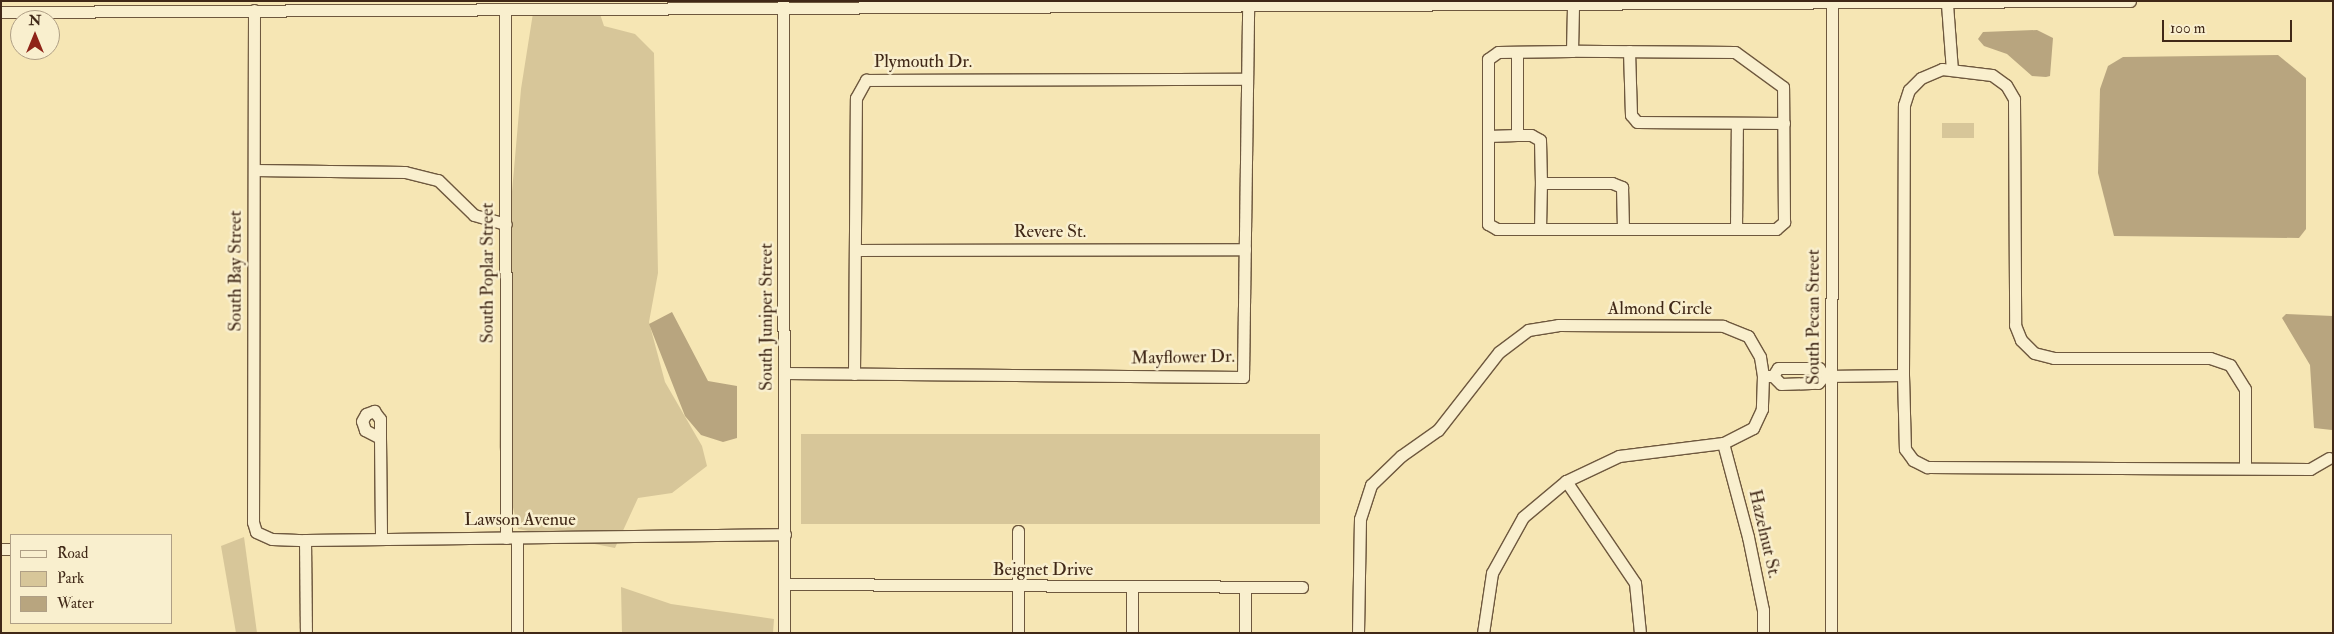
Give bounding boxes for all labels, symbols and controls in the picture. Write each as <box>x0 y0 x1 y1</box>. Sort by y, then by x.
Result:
north arrow <box>10 10 60 60</box>
scale bar <box>2164 10 2294 42</box>
text: N <box>29 12 41 29</box>
text: 100 m <box>2170 19 2205 38</box>
street label: Plymouth Dr. <box>874 51 972 73</box>
street label: South Poplar Street <box>477 203 499 343</box>
street label: South Bay Street <box>225 210 247 332</box>
street label: Revere St. <box>1014 221 1086 243</box>
street label: South Juniper Street <box>756 243 778 391</box>
street label: South Pecan Street <box>1803 249 1825 385</box>
street label: Almond Circle <box>1608 298 1712 320</box>
street label: Mayflower Dr. <box>1131 346 1235 370</box>
street label: Hazelnut St. <box>1743 488 1785 580</box>
street label: Lawson Avenue <box>464 509 576 531</box>
legend <box>10 534 172 624</box>
text: Road <box>57 544 88 563</box>
street label: Beignet Drive <box>993 559 1093 581</box>
text: Park <box>57 569 84 588</box>
text: Water <box>57 594 94 613</box>

